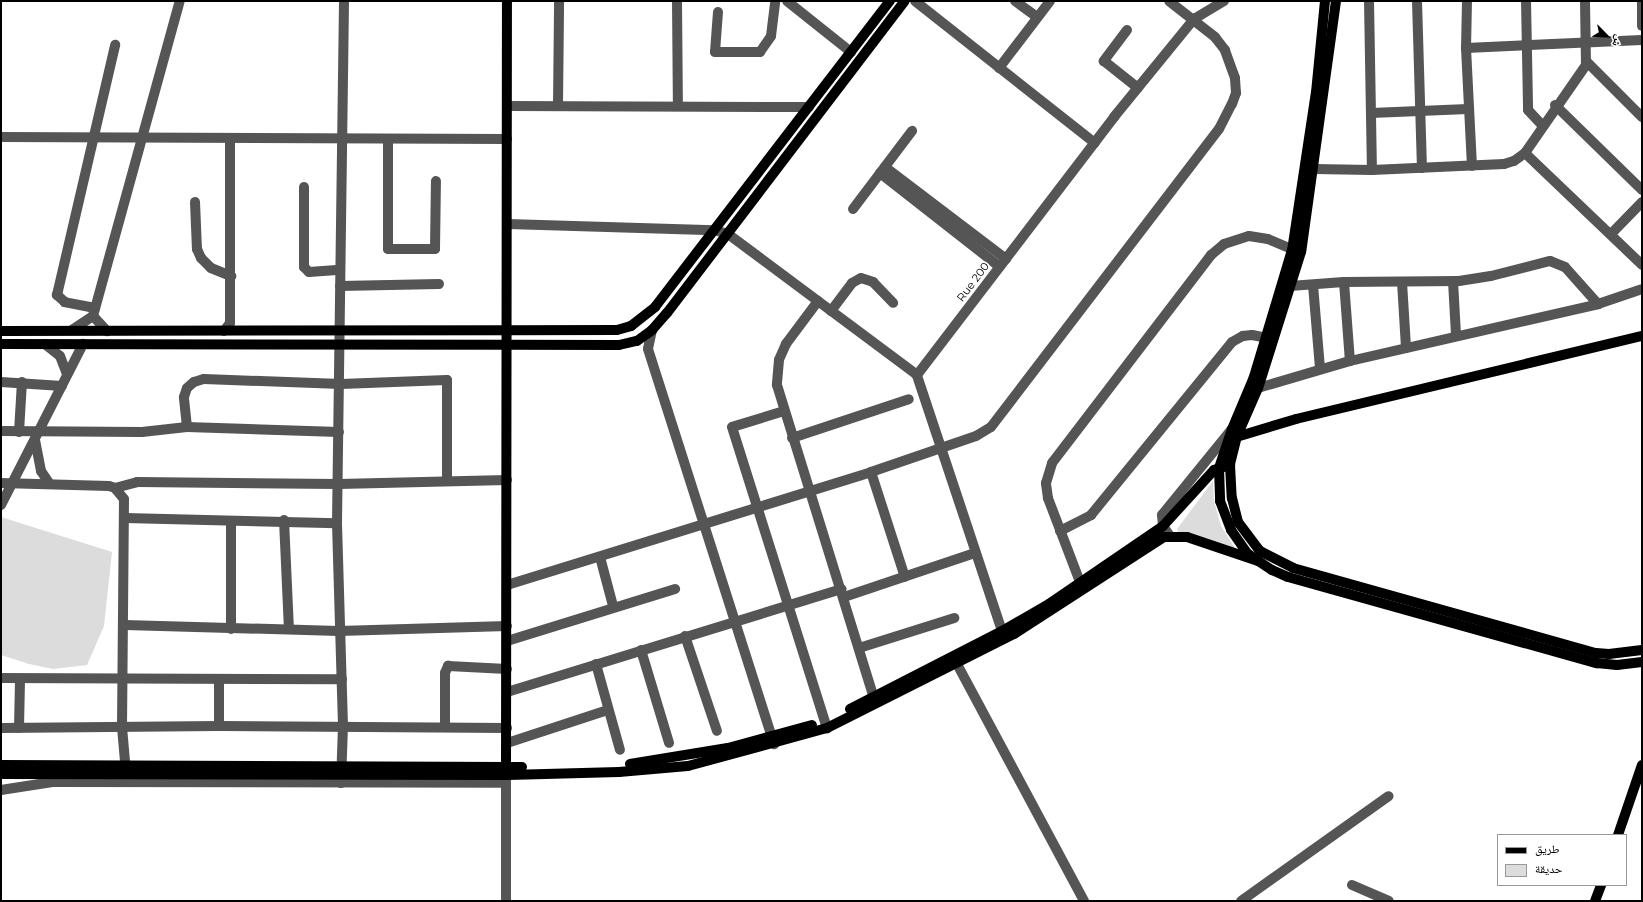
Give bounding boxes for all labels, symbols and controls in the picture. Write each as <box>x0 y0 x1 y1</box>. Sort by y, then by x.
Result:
north arrow <box>1587 16 1627 56</box>
text: ش <box>1609 33 1627 49</box>
street label: Rue 200 <box>954 260 992 304</box>
legend <box>1497 834 1627 886</box>
text: طريق <box>1535 841 1560 856</box>
text: حديقة <box>1535 861 1563 876</box>

